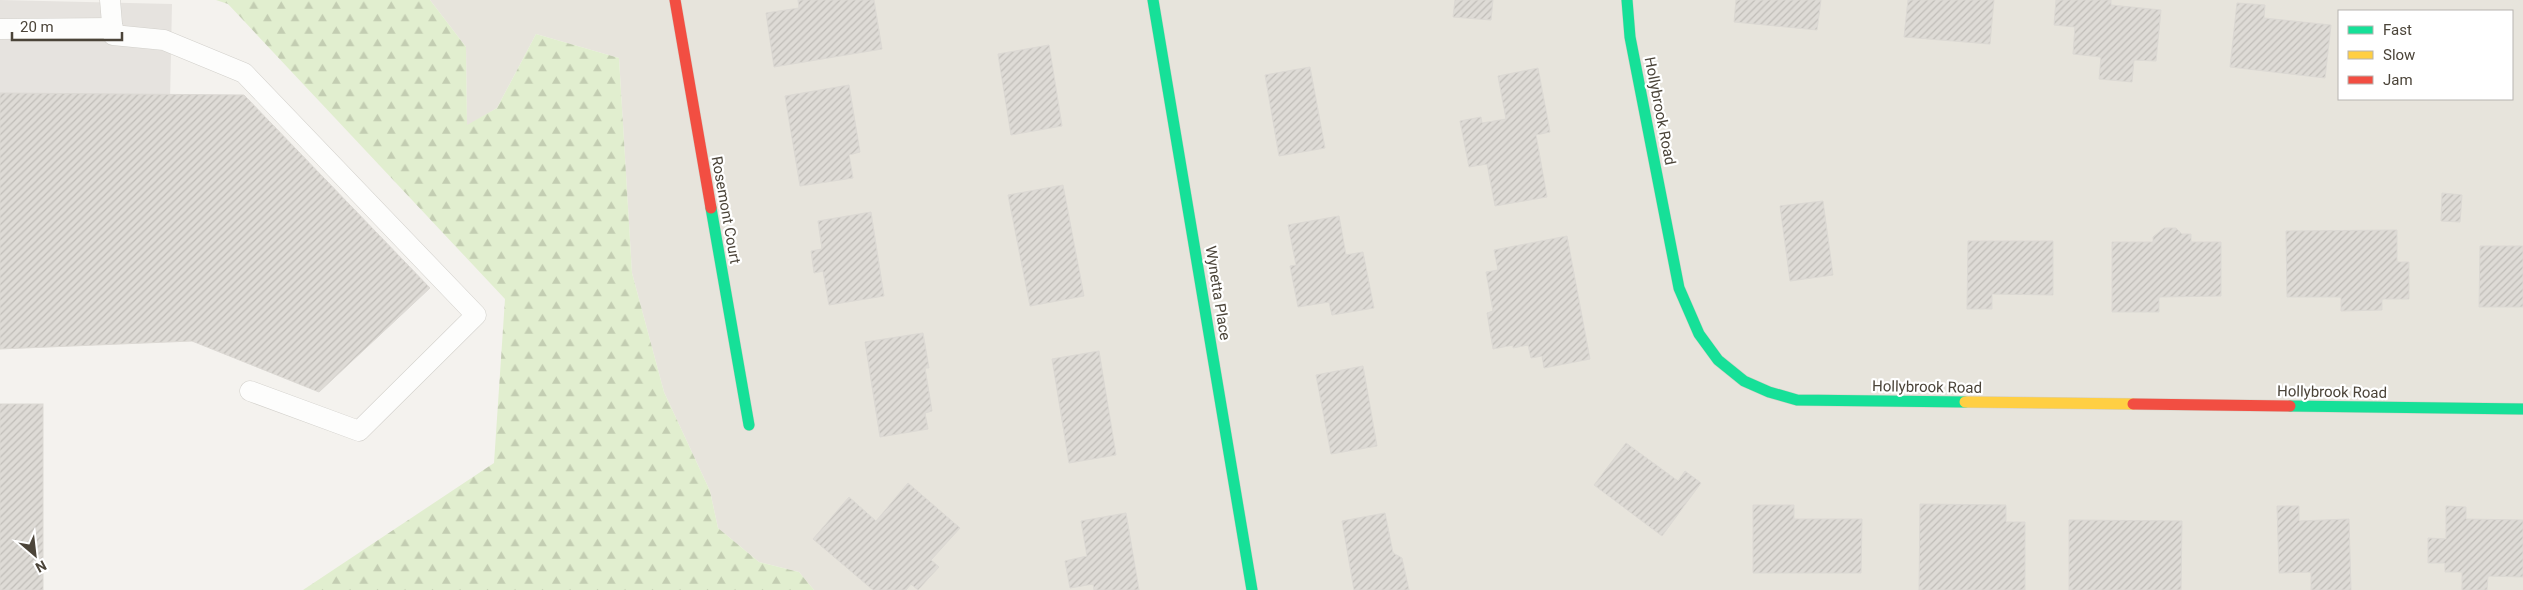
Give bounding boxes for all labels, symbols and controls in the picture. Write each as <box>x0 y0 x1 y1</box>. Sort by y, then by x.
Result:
scale bar <box>12 10 122 42</box>
legend <box>2338 10 2513 100</box>
text: 20 m <box>20 18 54 36</box>
text: Fast <box>2383 21 2412 39</box>
text: Slow <box>2383 46 2415 64</box>
street label: Hollybrook Road <box>1641 55 1679 167</box>
text: Jam <box>2383 71 2413 89</box>
street label: Rosemont Court <box>708 155 744 265</box>
street label: Wynetta Place <box>1202 244 1234 342</box>
street label: Hollybrook Road <box>1872 377 1982 397</box>
street label: Hollybrook Road <box>2277 382 2387 402</box>
north arrow <box>10 530 60 580</box>
text: N <box>33 557 49 576</box>

